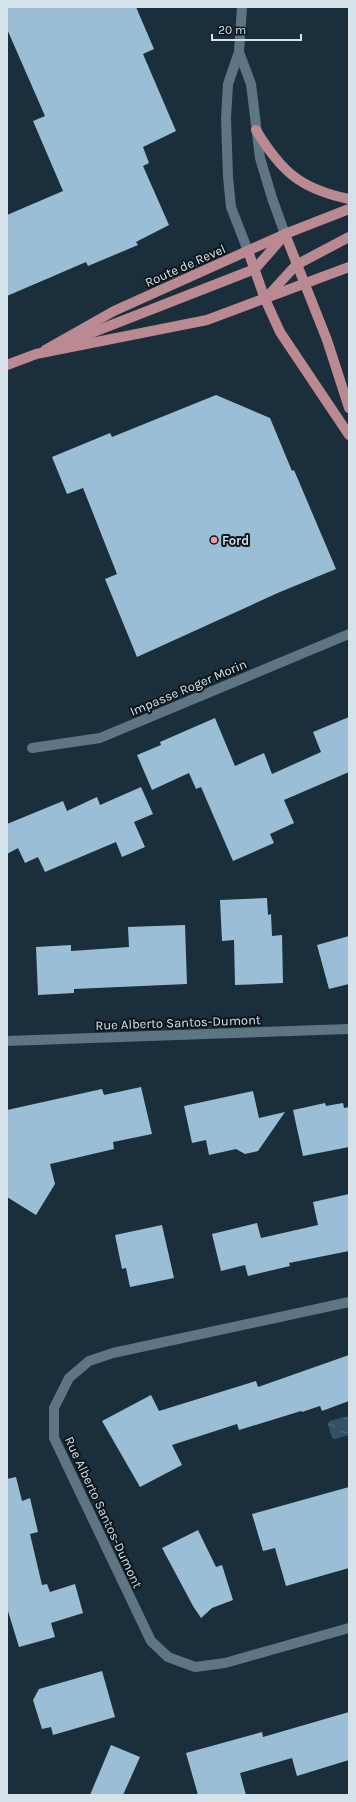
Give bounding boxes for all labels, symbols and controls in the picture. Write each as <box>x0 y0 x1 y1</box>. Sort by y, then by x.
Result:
scale bar <box>212 16 301 42</box>
text: 20 m <box>218 23 246 37</box>
street label: Route de Revel <box>143 241 228 290</box>
place label: Ford <box>222 533 249 548</box>
marker: Ford <box>209 535 219 545</box>
street label: Impasse Roger Morin <box>128 656 249 719</box>
street label: Rue Alberto Santos-Dumont <box>95 1012 261 1033</box>
street label: Rue Alberto Santos-Dumont <box>62 1434 145 1590</box>

